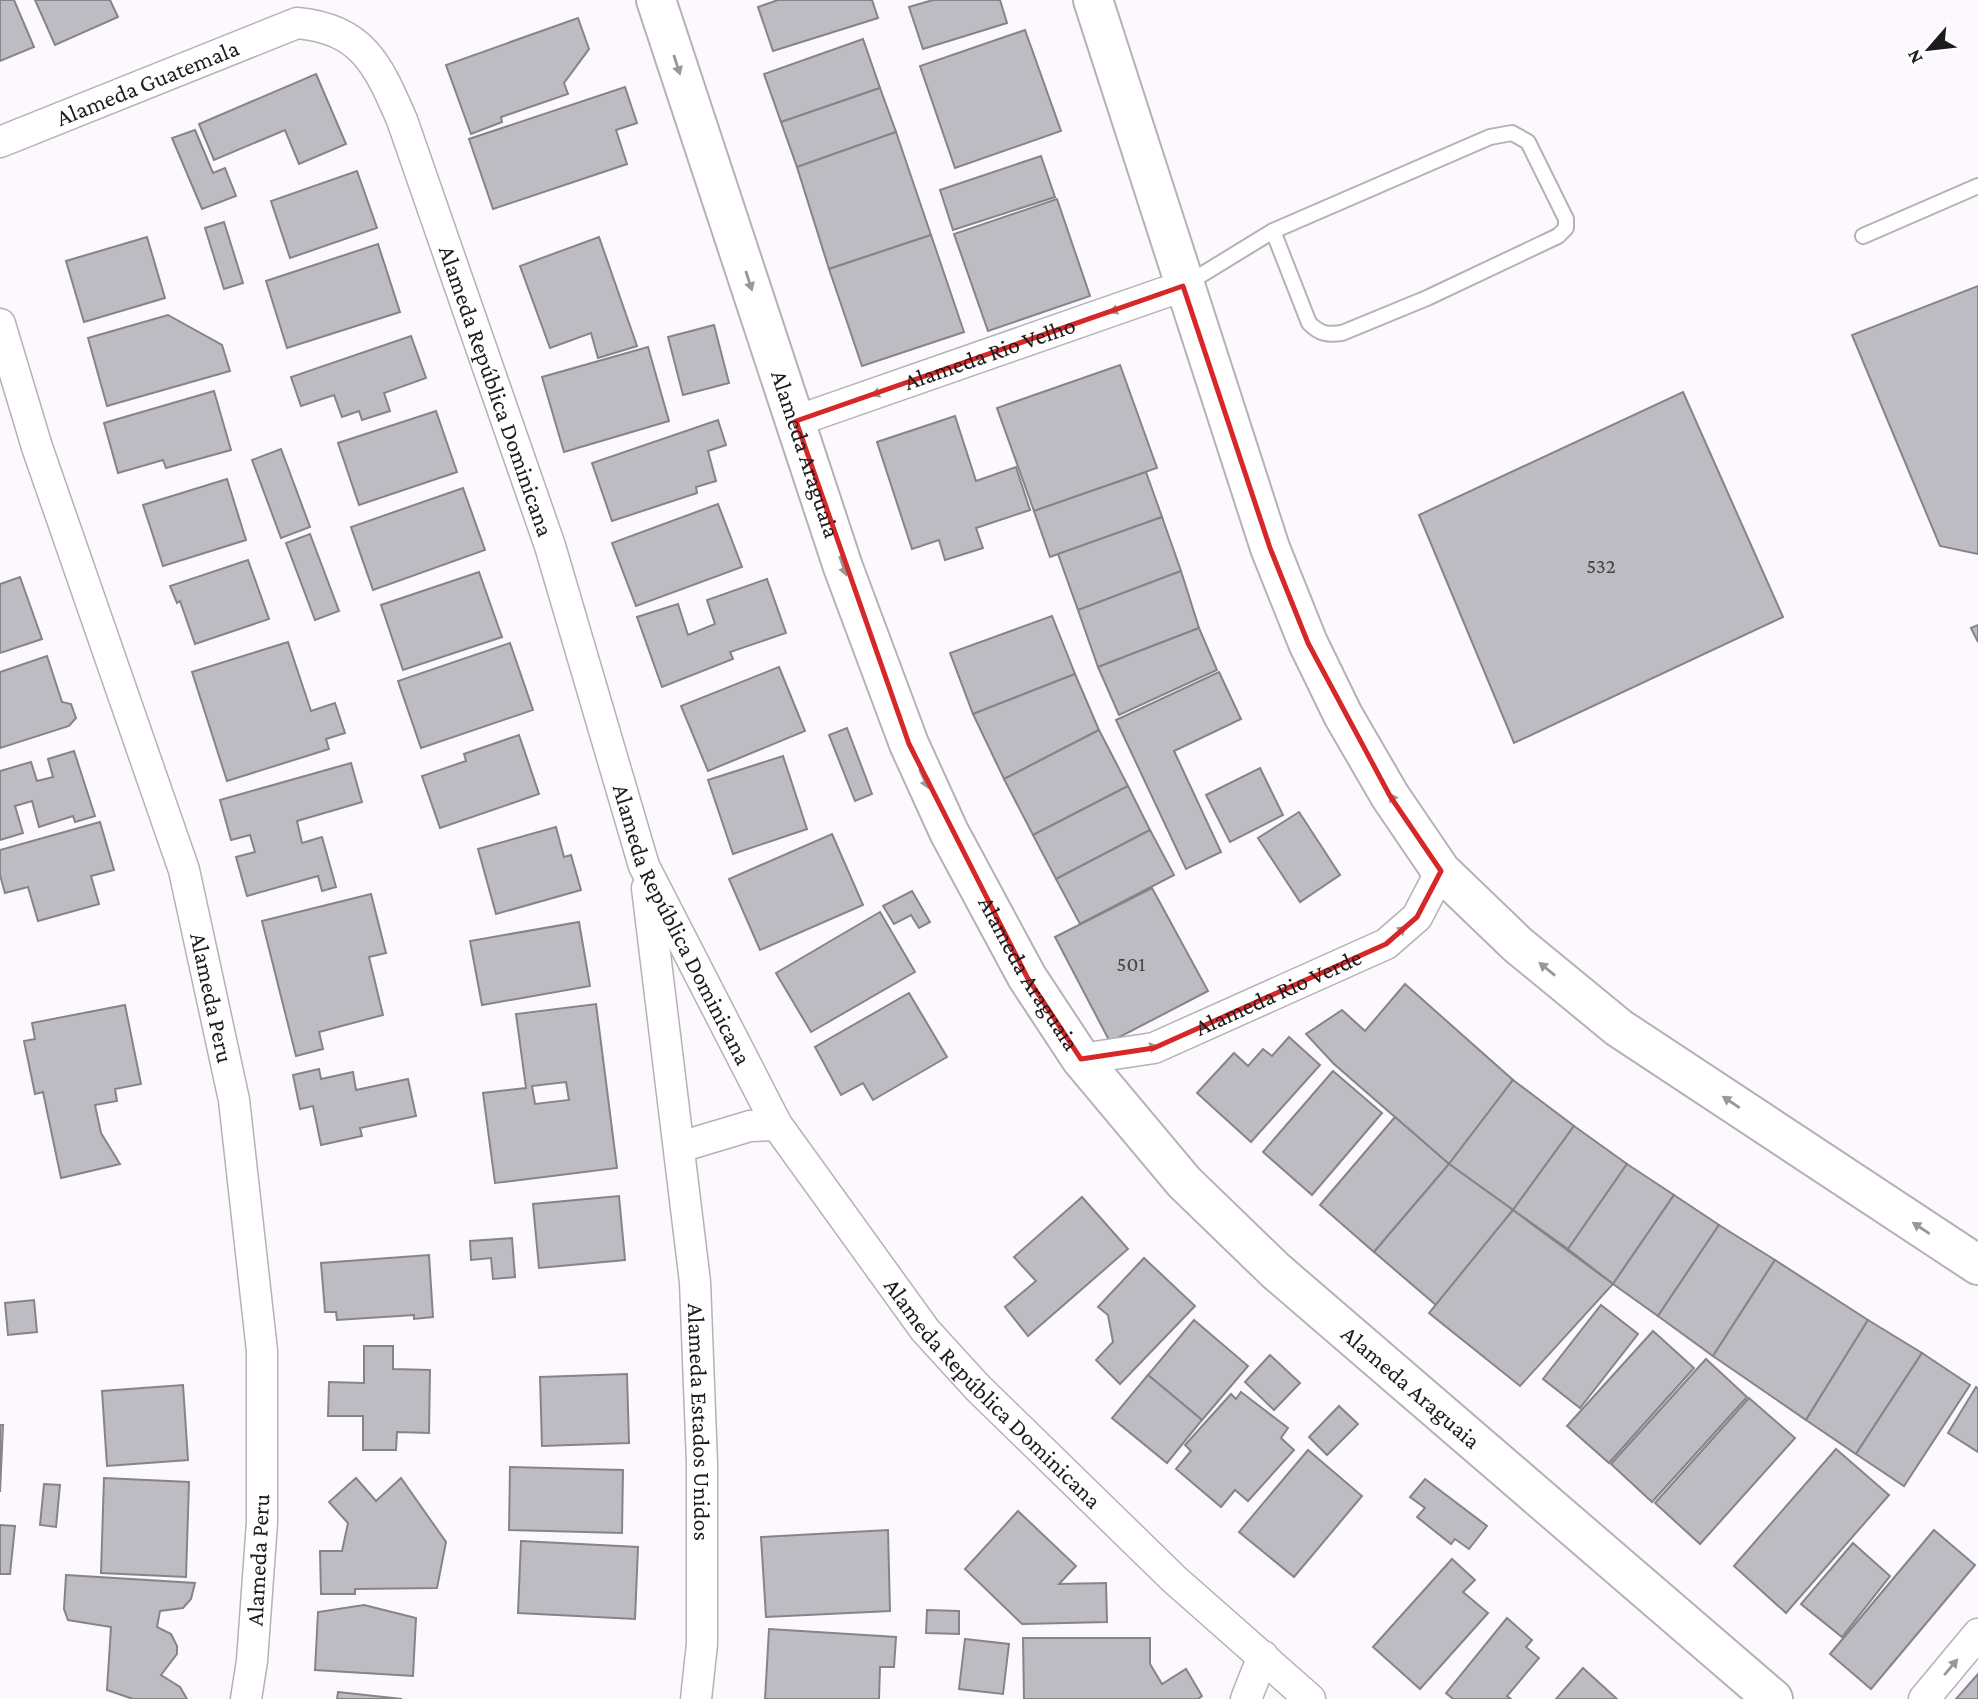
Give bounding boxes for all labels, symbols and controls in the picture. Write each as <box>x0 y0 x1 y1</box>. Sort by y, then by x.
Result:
north arrow <box>1894 14 1964 84</box>
street label: Alameda Guatemala <box>52 34 243 131</box>
text: N <box>1902 46 1927 67</box>
one-way arrow <box>672 54 683 75</box>
street label: Alameda República Dominicana <box>434 242 560 540</box>
one-way arrow <box>744 270 755 291</box>
one-way arrow <box>1108 304 1129 315</box>
street label: Alameda Rio Velho <box>900 311 1079 395</box>
street label: Alameda Araguaia <box>766 367 846 541</box>
one-way arrow <box>870 387 891 398</box>
house number: 532 <box>1586 554 1616 578</box>
one-way arrow <box>838 556 849 577</box>
one-way arrow <box>918 769 930 789</box>
street label: Alameda República Dominicana <box>608 781 758 1069</box>
one-way arrow <box>1388 793 1401 812</box>
street label: Alameda Araguaia <box>973 891 1086 1055</box>
one-way arrow <box>1390 926 1407 941</box>
street label: Alameda Peru <box>185 930 240 1066</box>
street label: Alameda Rio Verde <box>1191 943 1366 1041</box>
house number: 501 <box>1117 952 1145 976</box>
one-way arrow <box>1538 963 1556 977</box>
one-way arrow <box>1137 1042 1159 1053</box>
one-way arrow <box>1722 1096 1741 1109</box>
one-way arrow <box>1911 1221 1931 1234</box>
street label: Alameda República Dominicana <box>879 1273 1107 1514</box>
street label: Alameda Estados Unidos <box>683 1303 716 1541</box>
street label: Alameda Araguaia <box>1336 1320 1486 1454</box>
street label: Alameda Peru <box>241 1493 274 1627</box>
one-way arrow <box>1943 1658 1958 1675</box>

